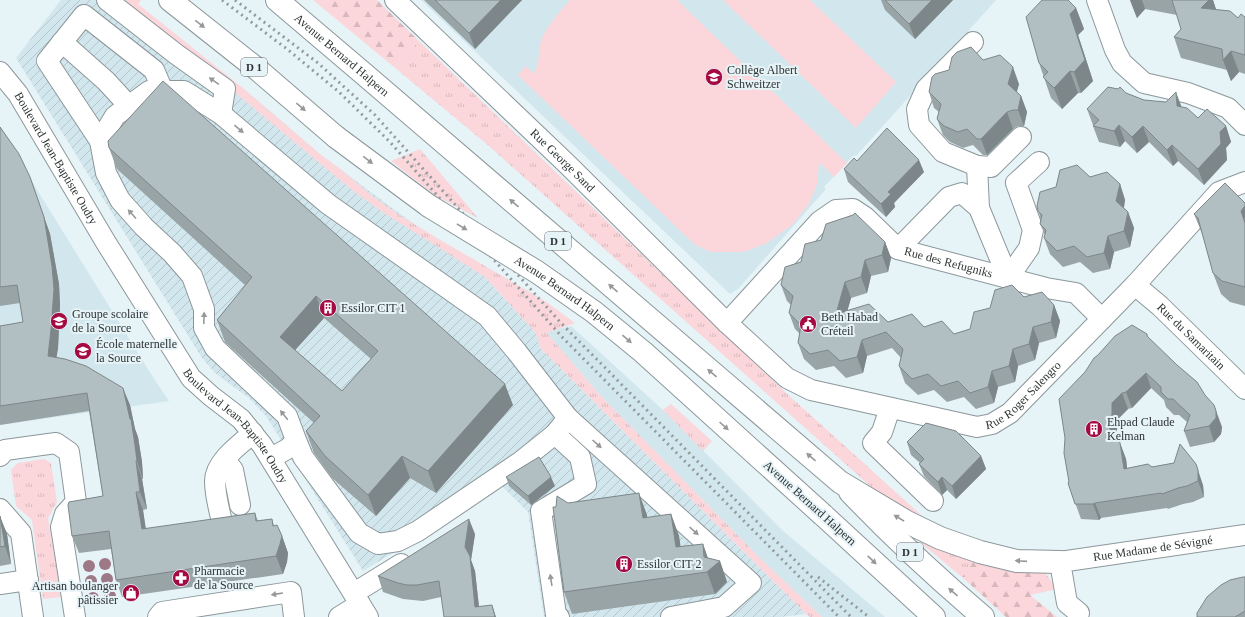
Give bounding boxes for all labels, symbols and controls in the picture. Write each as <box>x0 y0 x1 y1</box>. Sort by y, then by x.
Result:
street label: Avenue Bernard Halpern <box>292 11 392 99</box>
one-way arrow <box>195 20 206 29</box>
road number: D 1 <box>241 58 267 76</box>
place label: Collège Albert Schweitzer <box>727 63 798 91</box>
school or university icon: Collège Albert Schweitzer <box>704 67 724 87</box>
one-way arrow <box>209 77 220 85</box>
street label: Boulevard Jean-Baptiste Oudry <box>11 89 101 227</box>
one-way arrow <box>295 102 306 111</box>
one-way arrow <box>234 125 245 134</box>
street label: Rue George Sand <box>527 126 598 195</box>
one-way arrow <box>362 156 373 164</box>
one-way arrow <box>509 199 520 208</box>
one-way arrow <box>128 209 137 219</box>
one-way arrow <box>456 223 468 230</box>
road number: D 1 <box>545 232 571 250</box>
street label: Rue des Refugniks <box>903 244 994 281</box>
street label: Avenue Bernard Halpern <box>512 253 618 333</box>
one-way arrow <box>608 283 618 293</box>
building icon: Essilor CIT 1 <box>318 298 338 318</box>
street label: Rue du Samaritain <box>1154 300 1228 373</box>
place label: Essilor CIT 1 <box>341 301 405 315</box>
place label: Groupe scolaire de la Source <box>72 307 148 335</box>
place label: Beth Habad Créteil <box>821 310 878 338</box>
school or university icon: Groupe scolaire de la Source <box>49 311 69 331</box>
one-way arrow <box>201 311 207 324</box>
public building icon: Beth Habad Créteil <box>798 314 818 334</box>
one-way arrow <box>622 335 632 344</box>
place label: École maternelle la Source <box>96 337 177 365</box>
school or university icon: École maternelle la Source <box>73 341 93 361</box>
street label: Rue Roger Salengro <box>984 358 1064 432</box>
street label: Boulevard Jean-Baptiste Oudry <box>180 366 291 486</box>
one-way arrow <box>706 368 717 377</box>
one-way arrow <box>280 409 289 420</box>
place label: Ehpad Claude Kelman <box>1107 415 1175 443</box>
building icon: Ehpad Claude Kelman <box>1084 419 1104 439</box>
one-way arrow <box>719 421 729 430</box>
one-way arrow <box>592 439 602 449</box>
one-way arrow <box>805 453 816 462</box>
street label: Avenue Bernard Halpern <box>761 458 859 548</box>
one-way arrow <box>893 514 905 521</box>
one-way arrow <box>689 526 698 535</box>
street label: Rue Madame de Sévigné <box>1092 533 1213 564</box>
road number: D 1 <box>897 543 923 561</box>
building icon: Essilor CIT 2 <box>614 554 634 574</box>
one-way arrow <box>868 555 877 564</box>
place label: Essilor CIT 2 <box>637 557 701 571</box>
one-way arrow <box>1015 558 1027 565</box>
place label: Pharmacie de la Source <box>194 564 253 592</box>
pharmacy icon: Pharmacie de la Source <box>171 568 191 588</box>
one-way arrow <box>548 574 554 586</box>
place label: Artisan boulanger pâtissier <box>32 579 118 607</box>
shop icon: Artisan boulanger pâtissier <box>121 583 141 603</box>
one-way arrow <box>948 587 959 596</box>
one-way arrow <box>271 591 283 597</box>

